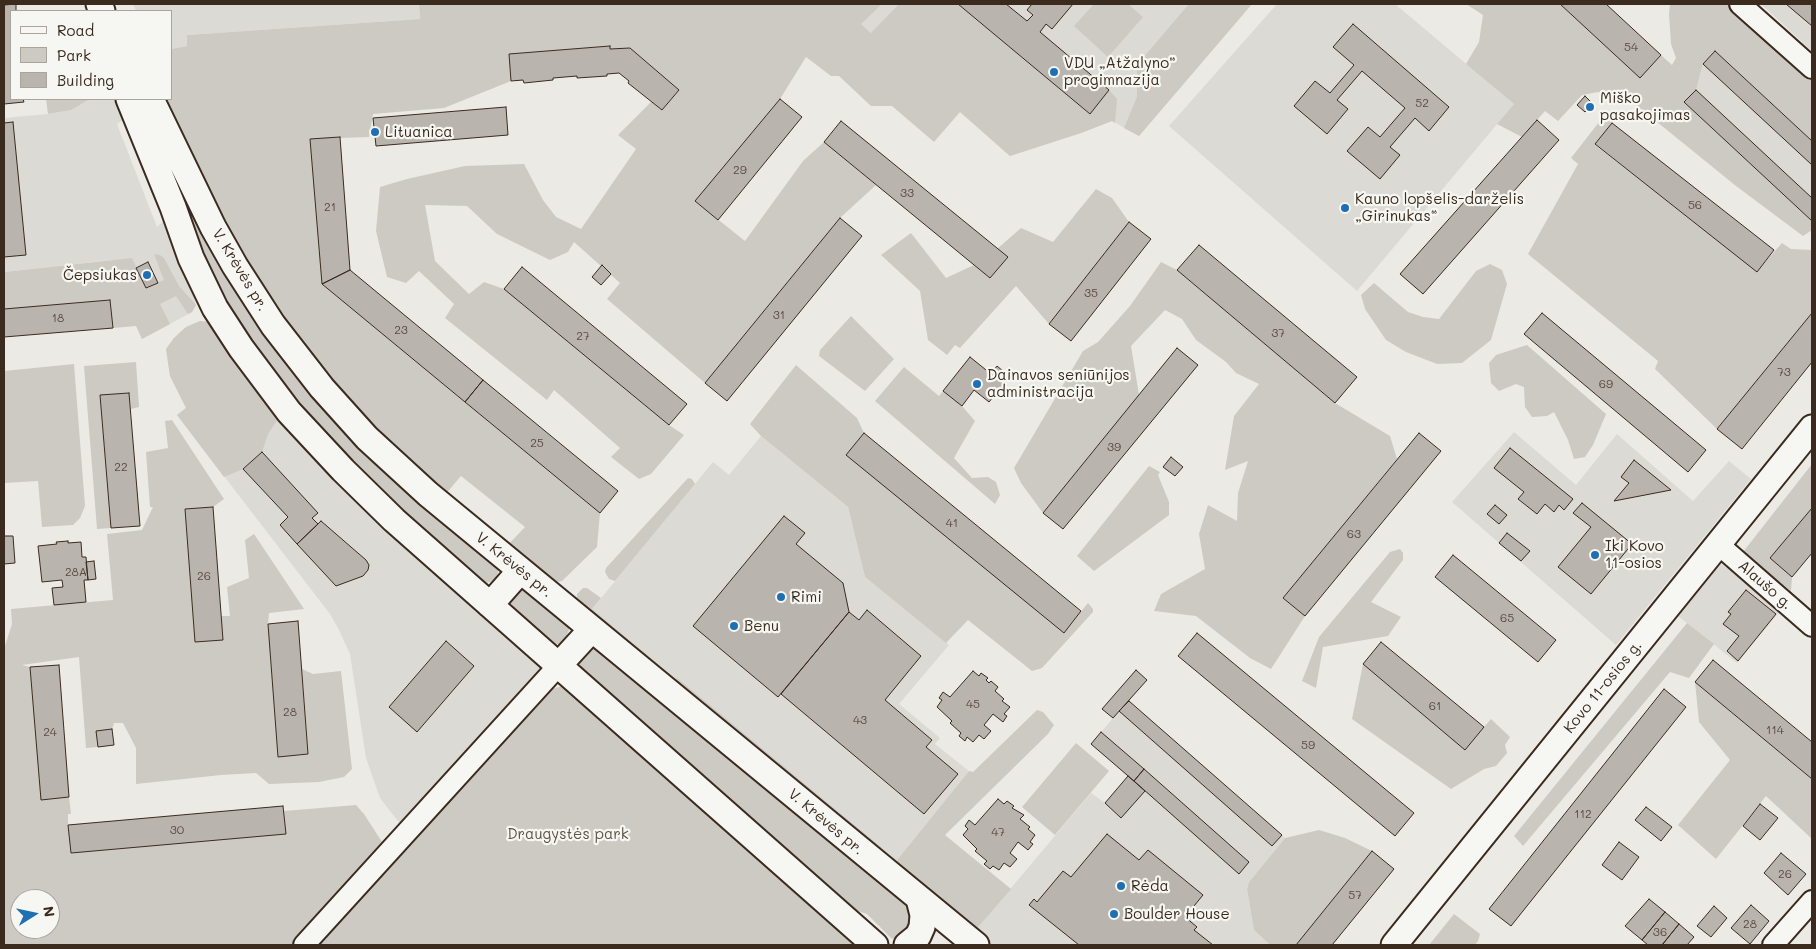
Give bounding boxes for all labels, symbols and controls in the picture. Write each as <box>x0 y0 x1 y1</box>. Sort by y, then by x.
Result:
legend <box>10 10 172 100</box>
text: Road <box>57 20 94 40</box>
house number: 54 <box>1624 40 1638 54</box>
text: Park <box>57 45 91 65</box>
place label: VDU „Atžalyno“ progimnazija <box>1064 54 1176 89</box>
marker: VDU „Atžalyno“ progimnazija <box>1048 66 1060 78</box>
text: Building <box>57 70 114 90</box>
place label: Miško pasakojimas <box>1600 89 1690 124</box>
house number: 52 <box>1415 96 1429 110</box>
marker: Miško pasakojimas <box>1584 101 1596 113</box>
place label: Lituanica <box>385 123 453 141</box>
marker: Lituanica <box>369 126 381 138</box>
house number: 29 <box>733 163 747 177</box>
house number: 33 <box>900 186 914 200</box>
place label: Kauno lopšelis-darželis „Girinukas“ <box>1355 190 1524 225</box>
house number: 56 <box>1688 198 1702 212</box>
house number: 21 <box>324 200 336 214</box>
marker: Kauno lopšelis-darželis „Girinukas“ <box>1339 202 1351 214</box>
street label: V. Krėvės pr. <box>208 225 272 315</box>
place label: Čepsiukas <box>63 266 137 284</box>
marker: Čepsiukas <box>141 269 153 281</box>
house number: 35 <box>1084 286 1098 300</box>
house number: 31 <box>773 308 785 322</box>
house number: 18 <box>52 311 64 325</box>
house number: 23 <box>394 323 408 337</box>
house number: 37 <box>1271 326 1285 340</box>
house number: 27 <box>576 329 590 343</box>
house number: 73 <box>1777 365 1791 379</box>
place label: Dainavos seniūnijos administracija <box>987 366 1130 401</box>
house number: 69 <box>1599 377 1613 391</box>
marker: Dainavos seniūnijos administracija <box>971 378 983 390</box>
house number: 25 <box>530 436 544 450</box>
house number: 39 <box>1107 440 1121 454</box>
house number: 22 <box>114 460 128 474</box>
house number: 41 <box>946 516 958 530</box>
house number: 63 <box>1347 527 1361 541</box>
street label: V. Krėvės pr. <box>472 529 556 601</box>
place label: Iki Kovo 11-osios <box>1605 537 1664 572</box>
marker: Iki Kovo 11-osios <box>1589 549 1601 561</box>
street label: Alaušo g. <box>1734 557 1796 613</box>
house number: 28A <box>65 565 87 579</box>
house number: 26 <box>197 569 211 583</box>
place label: Rimi <box>791 588 822 606</box>
marker: Rimi <box>775 591 787 603</box>
house number: 65 <box>1500 611 1514 625</box>
place label: Benu <box>744 617 779 635</box>
marker: Benu <box>728 620 740 632</box>
street label: Kovo 11-osios g. <box>1560 637 1646 737</box>
house number: 45 <box>966 697 980 711</box>
house number: 61 <box>1429 699 1441 713</box>
house number: 28 <box>283 705 297 719</box>
house number: 43 <box>853 713 867 727</box>
house number: 114 <box>1766 723 1784 737</box>
house number: 24 <box>43 725 57 739</box>
house number: 59 <box>1301 738 1315 752</box>
street label: V. Krėvės pr. <box>785 785 867 859</box>
house number: 112 <box>1574 807 1592 821</box>
house number: 30 <box>170 823 184 837</box>
park label: Draugystės park <box>507 825 629 843</box>
house number: 47 <box>991 825 1005 839</box>
house number: 26 <box>1778 867 1792 881</box>
place label: Rėda <box>1131 877 1169 895</box>
marker: Rėda <box>1115 880 1127 892</box>
house number: 57 <box>1348 888 1362 902</box>
north arrow <box>10 889 60 939</box>
text: N <box>39 905 60 918</box>
place label: Boulder House <box>1124 905 1230 923</box>
marker: Boulder House <box>1108 908 1120 920</box>
house number: 28 <box>1743 917 1757 931</box>
house number: 36 <box>1653 925 1667 939</box>

